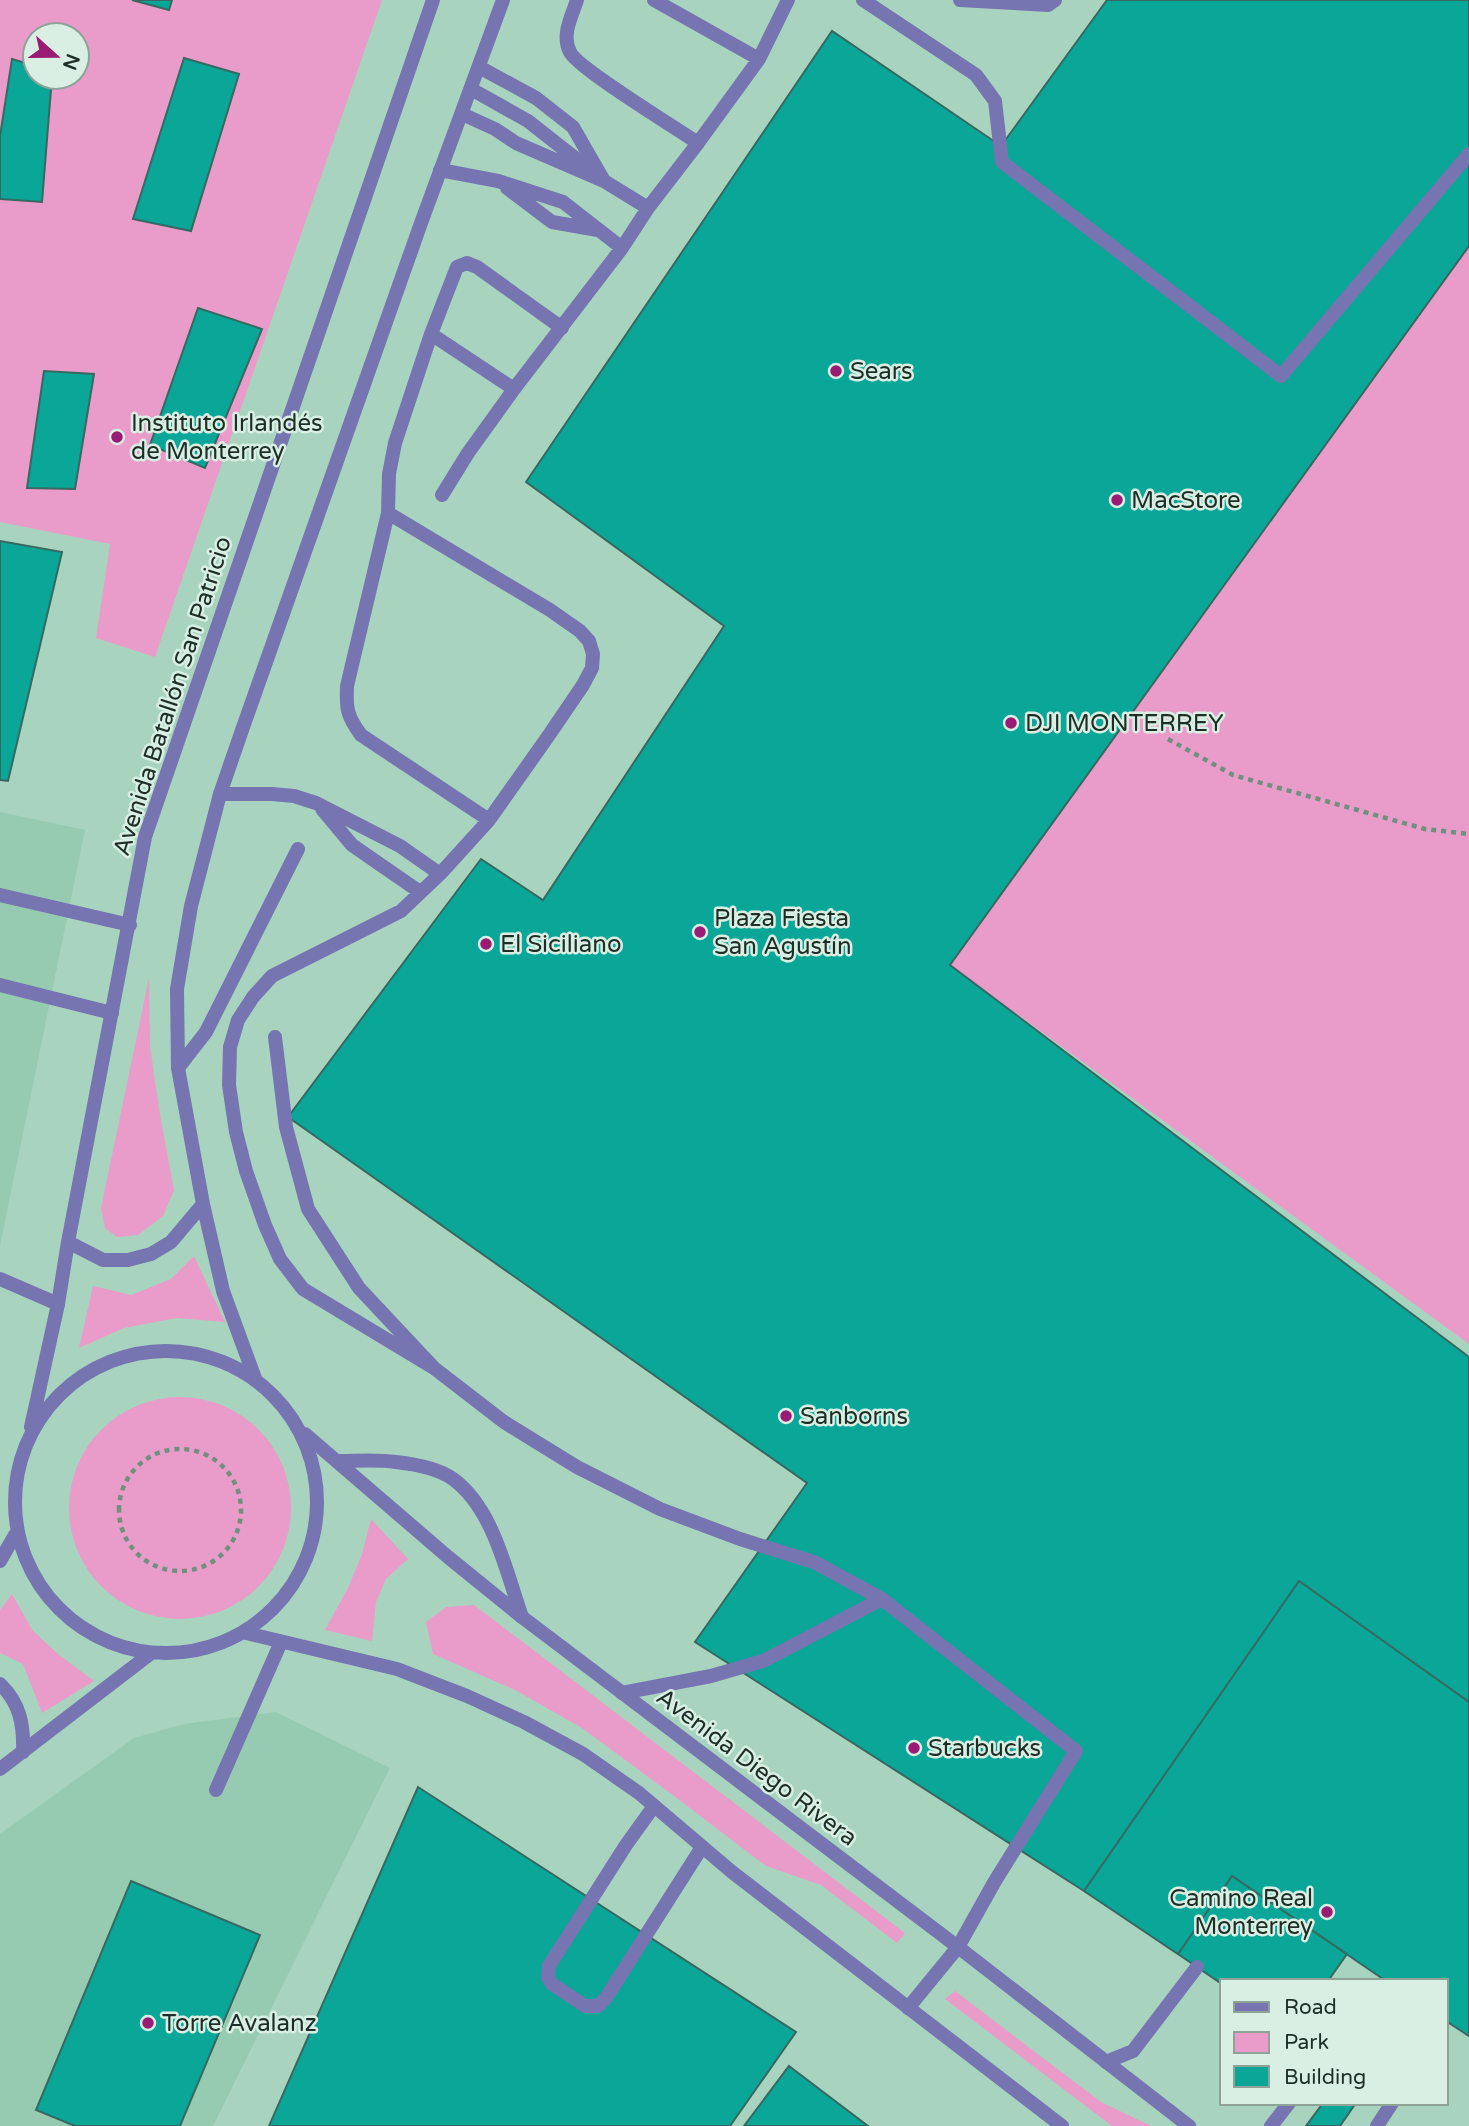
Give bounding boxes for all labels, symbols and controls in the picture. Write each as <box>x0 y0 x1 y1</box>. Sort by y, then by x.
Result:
north arrow <box>21 21 91 91</box>
text: N <box>58 51 84 73</box>
place label: Sears <box>850 357 913 386</box>
marker: Sears <box>828 363 844 379</box>
place label: Instituto Irlandés de Monterrey <box>131 409 323 466</box>
marker: Instituto Irlandés de Monterrey <box>109 429 125 445</box>
place label: MacStore <box>1131 486 1240 515</box>
marker: MacStore <box>1109 492 1125 508</box>
street label: Avenida Batallón San Patricio <box>107 533 238 859</box>
place label: DJI MONTERREY <box>1025 709 1224 738</box>
marker: DJI MONTERREY <box>1003 715 1019 731</box>
place label: Plaza Fiesta San Agustín <box>714 904 852 961</box>
marker: Plaza Fiesta San Agustín <box>692 924 708 940</box>
place label: El Siciliano <box>500 930 622 959</box>
marker: El Siciliano <box>478 936 494 952</box>
place label: Sanborns <box>800 1402 908 1431</box>
marker: Sanborns <box>778 1408 794 1424</box>
street label: Avenida Diego Rivera <box>651 1682 863 1852</box>
place label: Starbucks <box>928 1734 1041 1763</box>
marker: Starbucks <box>906 1740 922 1756</box>
place label: Camino Real Monterrey <box>1169 1884 1313 1941</box>
marker: Camino Real Monterrey <box>1319 1904 1335 1920</box>
legend <box>1220 1979 1448 2105</box>
text: Road <box>1284 1995 1337 2020</box>
place label: Torre Avalanz <box>162 2009 317 2038</box>
marker: Torre Avalanz <box>140 2015 156 2031</box>
text: Park <box>1284 2030 1329 2055</box>
text: Building <box>1284 2065 1366 2090</box>

